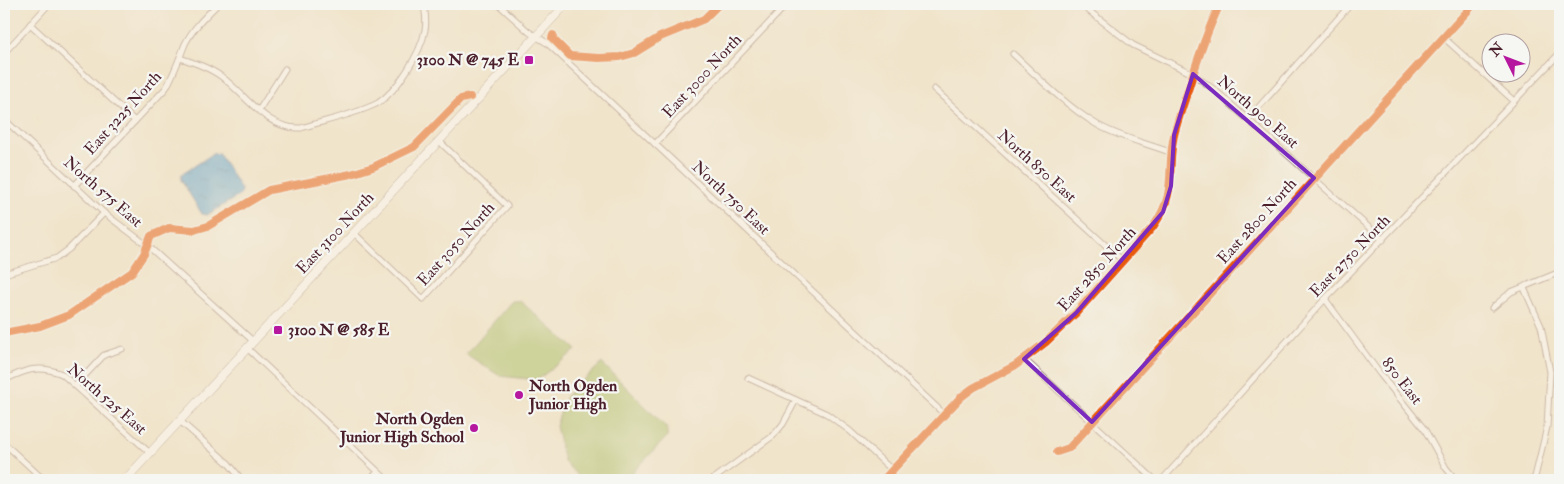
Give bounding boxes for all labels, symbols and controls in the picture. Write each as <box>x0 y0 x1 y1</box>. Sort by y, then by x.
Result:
street label: East 3000 North <box>658 29 746 122</box>
north arrow <box>1482 32 1532 82</box>
text: N <box>1486 39 1508 61</box>
place label: 3100 N @ 745 E <box>417 50 519 70</box>
marker: 3100 N @ 745 E <box>523 54 535 66</box>
street label: East 3225 North <box>80 66 166 159</box>
street label: North 900 East <box>1213 71 1303 153</box>
street label: North 850 East <box>993 125 1081 207</box>
street label: North 575 East <box>59 152 147 232</box>
street label: North 750 East <box>688 157 774 239</box>
street label: East 2800 North <box>1213 173 1301 268</box>
street label: East 3100 North <box>292 187 378 278</box>
street label: East 3050 North <box>413 197 499 290</box>
street label: East 2750 North <box>1306 210 1395 302</box>
street label: East 2850 North <box>1054 222 1141 316</box>
place label: 3100 N @ 585 E <box>288 320 390 340</box>
marker: 3100 N @ 585 E <box>272 324 284 336</box>
street label: 850 East <box>1377 353 1427 409</box>
street label: North 525 East <box>63 359 151 439</box>
place label: North Ogden Junior High <box>528 376 618 415</box>
marker: North Ogden Junior High <box>513 389 525 401</box>
place label: North Ogden Junior High School <box>339 409 465 448</box>
marker: North Ogden Junior High School <box>468 422 480 434</box>

